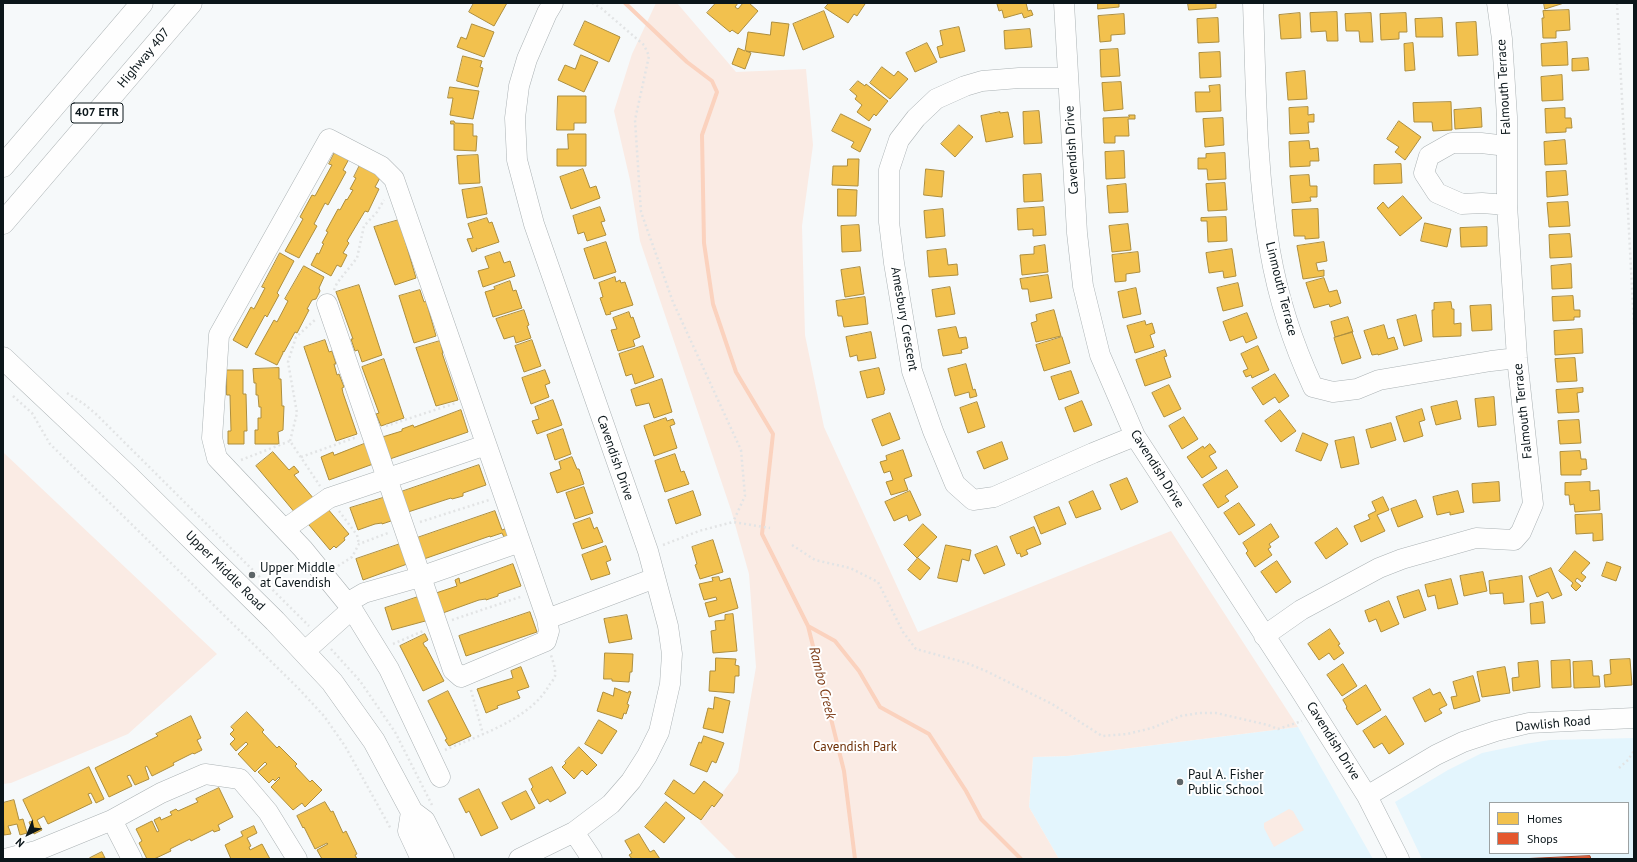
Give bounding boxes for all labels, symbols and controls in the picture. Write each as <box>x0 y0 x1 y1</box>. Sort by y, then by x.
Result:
street label: Highway 407 <box>115 25 173 91</box>
street label: Falmouth Terrace <box>1494 39 1514 135</box>
road number: 407 ETR <box>71 103 123 123</box>
street label: Cavendish Drive <box>1062 105 1082 195</box>
street label: Linmouth Terrace <box>1262 240 1300 338</box>
street label: Amesbury Crescent <box>887 266 921 372</box>
street label: Falmouth Terrace <box>1510 362 1536 460</box>
street label: Cavendish Drive <box>593 413 637 503</box>
street label: Cavendish Drive <box>1127 427 1187 511</box>
street label: Upper Middle Road <box>182 528 268 614</box>
place label: Upper Middle at Cavendish <box>260 560 335 591</box>
marker: Upper Middle at Cavendish <box>247 570 257 580</box>
water label: Rambo Creek <box>805 645 839 721</box>
street label: Cavendish Drive <box>1303 699 1363 783</box>
street label: Dawlish Road <box>1515 713 1591 735</box>
park label: Cavendish Park <box>813 739 897 755</box>
place label: Paul A. Fisher Public School <box>1188 767 1264 798</box>
marker: Paul A. Fisher Public School <box>1175 777 1185 787</box>
legend <box>1489 802 1629 854</box>
text: Homes <box>1527 811 1562 826</box>
north arrow <box>8 814 48 854</box>
text: Shops <box>1527 831 1558 846</box>
text: N <box>12 835 27 850</box>

